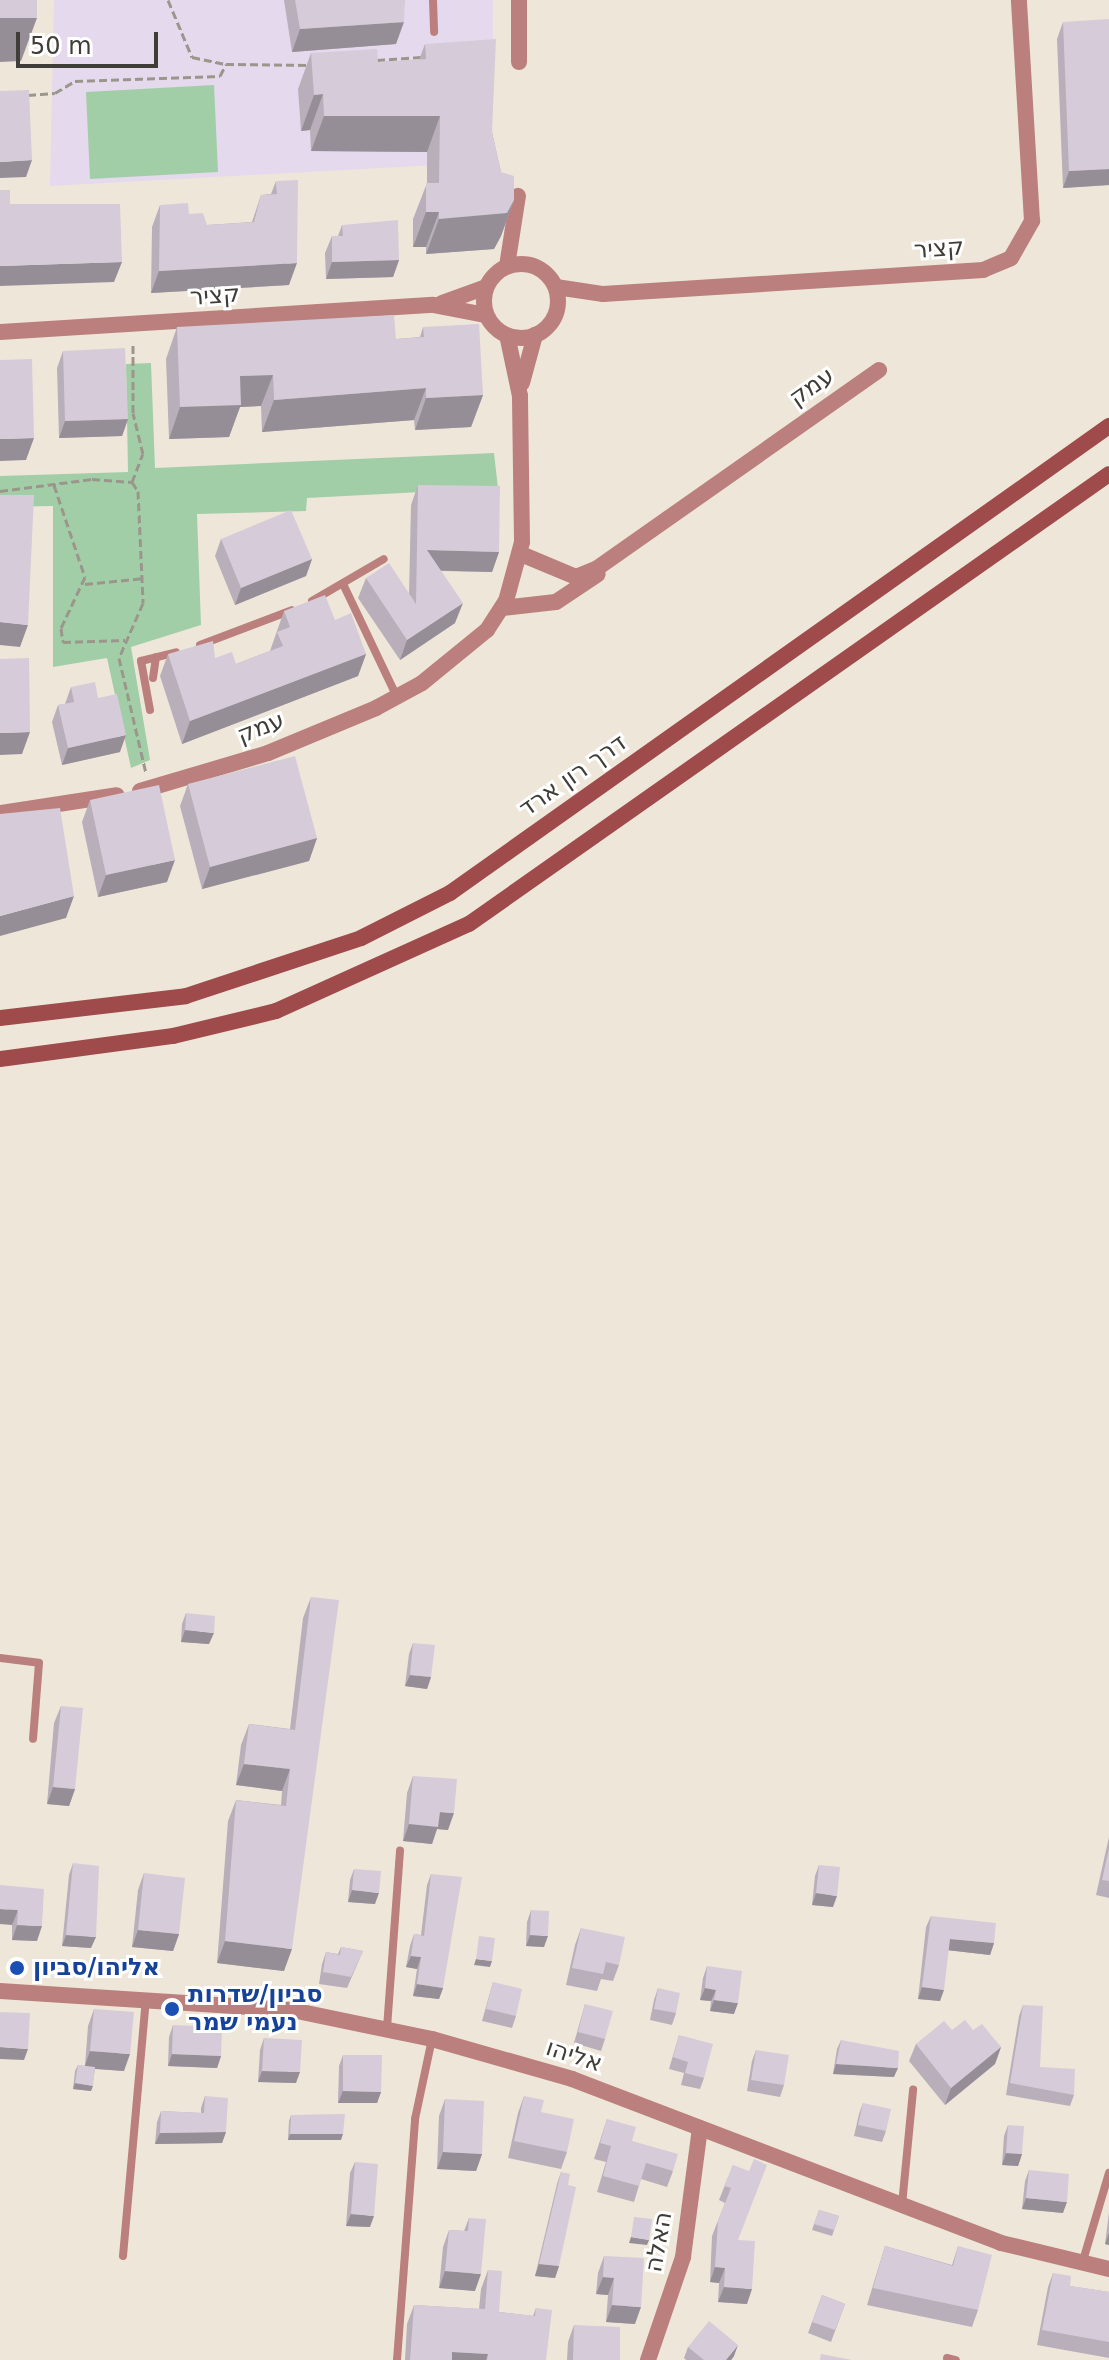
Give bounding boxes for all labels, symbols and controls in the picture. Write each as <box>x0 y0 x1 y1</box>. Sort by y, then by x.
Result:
scale bar <box>20 16 162 66</box>
text: 50 m <box>30 32 92 60</box>
street label: קציר <box>913 233 965 265</box>
street label: קציר <box>189 280 241 312</box>
street label: עמק <box>784 361 840 413</box>
street label: עמק <box>233 706 289 750</box>
street label: דרך רון ארד <box>514 729 632 823</box>
place label: אליהו/סביון <box>33 1954 160 1982</box>
marker: אליהו/סביון <box>8 1959 26 1977</box>
place label: סביון/שדרות נעמי שמר <box>188 1981 323 2037</box>
marker: סביון/שדרות נעמי שמר <box>163 2000 181 2018</box>
street label: אליהו <box>542 2033 606 2079</box>
street label: האלה <box>640 2209 678 2275</box>

